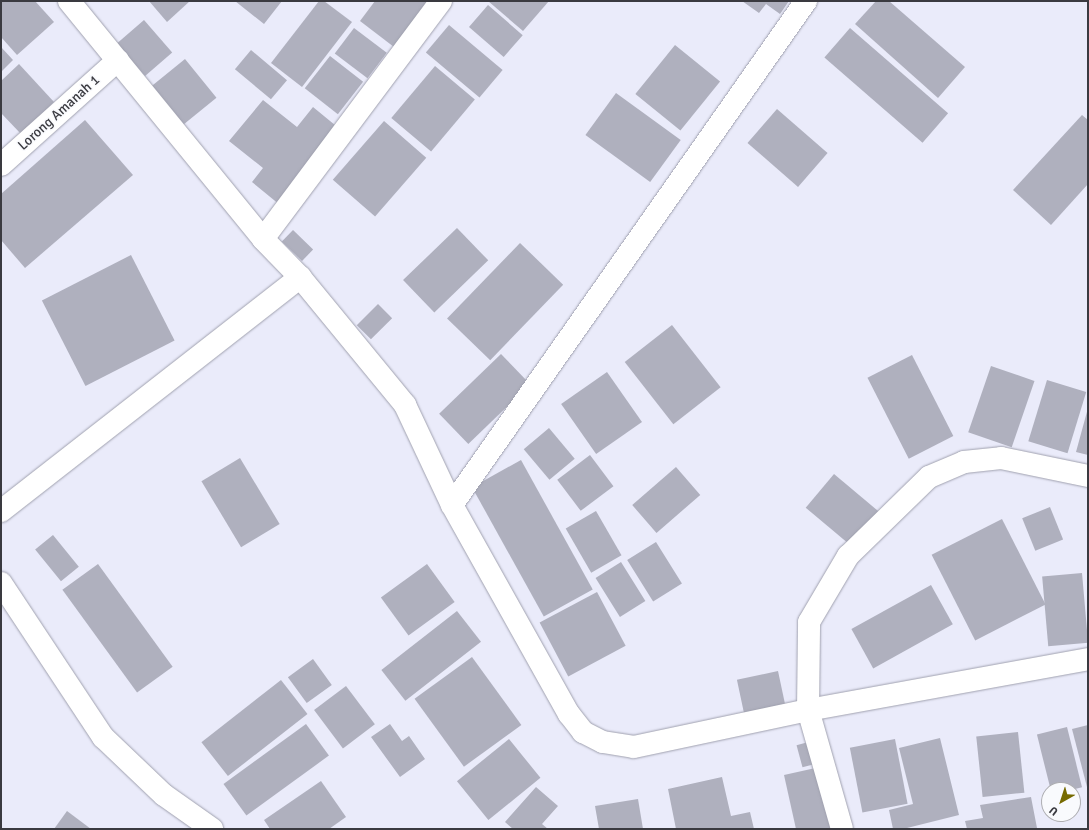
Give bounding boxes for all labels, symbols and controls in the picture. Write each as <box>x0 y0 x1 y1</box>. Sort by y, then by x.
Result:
street label: Lorong Amanah 1 <box>15 72 103 154</box>
north arrow <box>1041 782 1081 822</box>
text: U <box>1047 804 1061 818</box>

